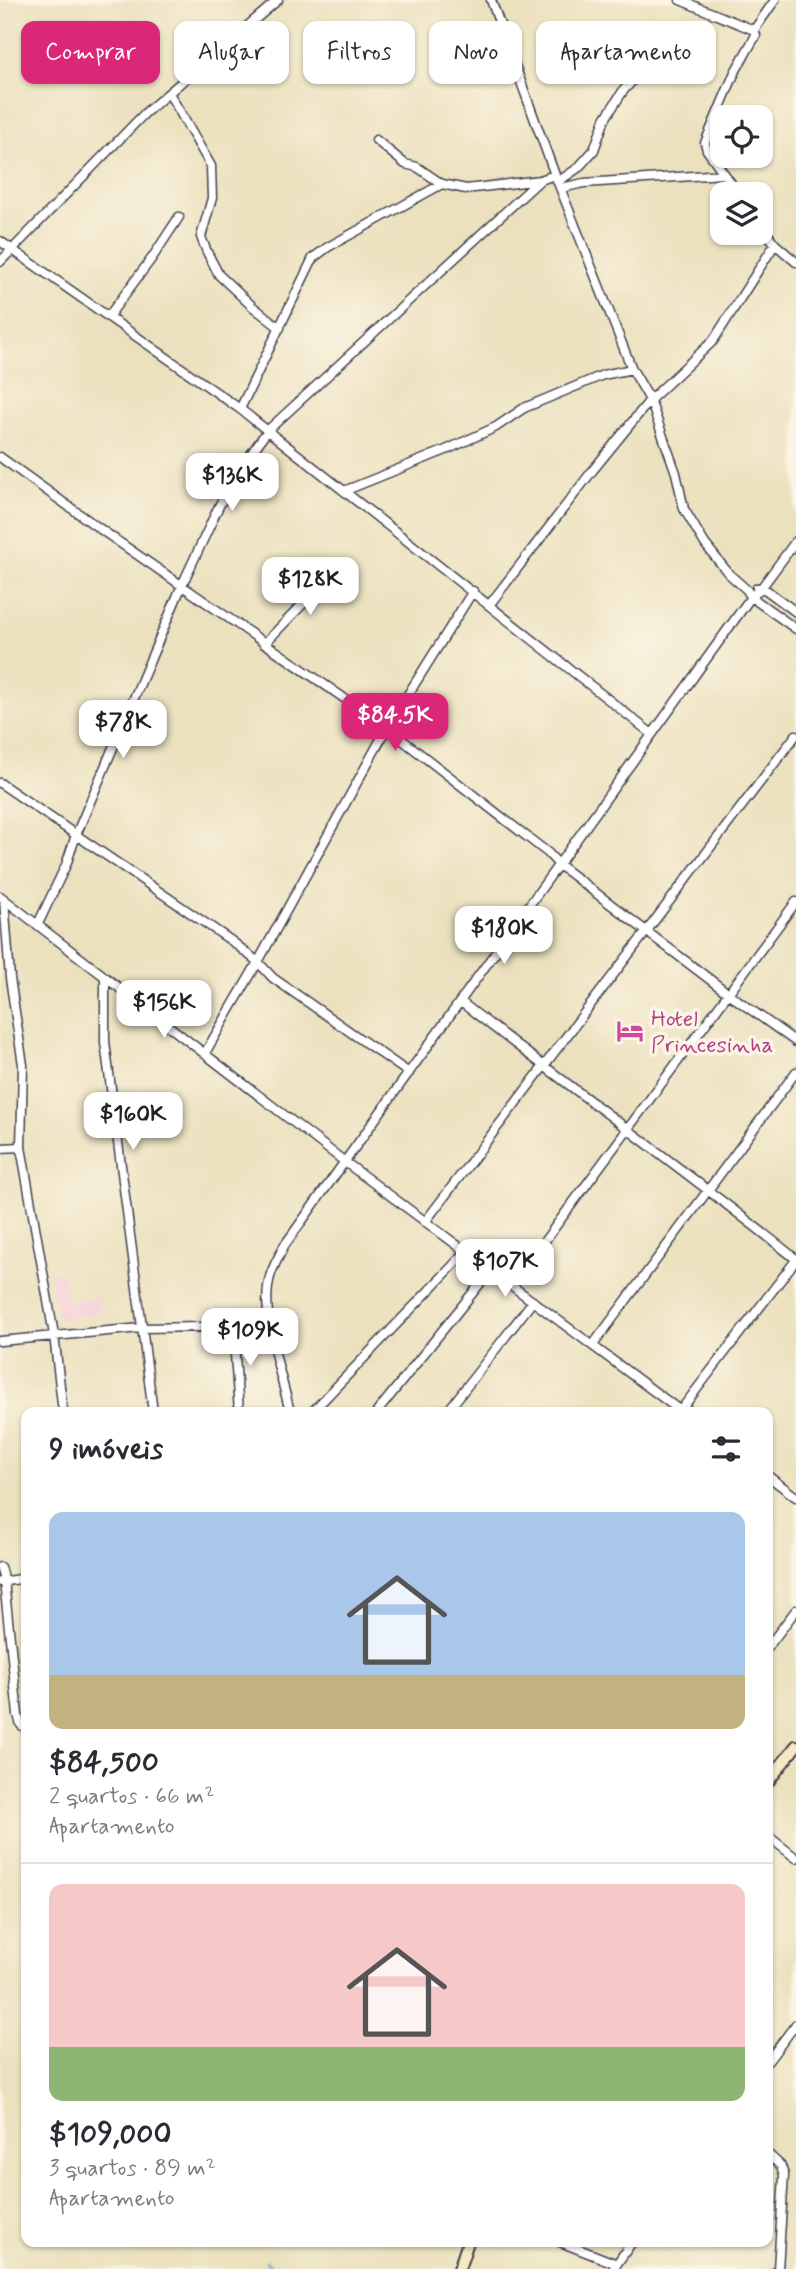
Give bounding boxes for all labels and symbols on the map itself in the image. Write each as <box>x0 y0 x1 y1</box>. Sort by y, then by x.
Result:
pin: $136K <box>183 454 281 513</box>
pin: $128K <box>261 558 359 617</box>
pin: $84.5K <box>338 694 452 753</box>
pin: $78K <box>82 700 164 760</box>
pin: $180K <box>455 906 553 966</box>
pin: $156K <box>115 981 213 1040</box>
place label: Hotel Princesinha <box>651 1005 773 1061</box>
hotel icon: Hotel Princesinha <box>615 1016 645 1046</box>
pin: $160K <box>84 1092 182 1152</box>
pin: $107K <box>456 1240 554 1299</box>
pin: $109K <box>201 1308 299 1368</box>

